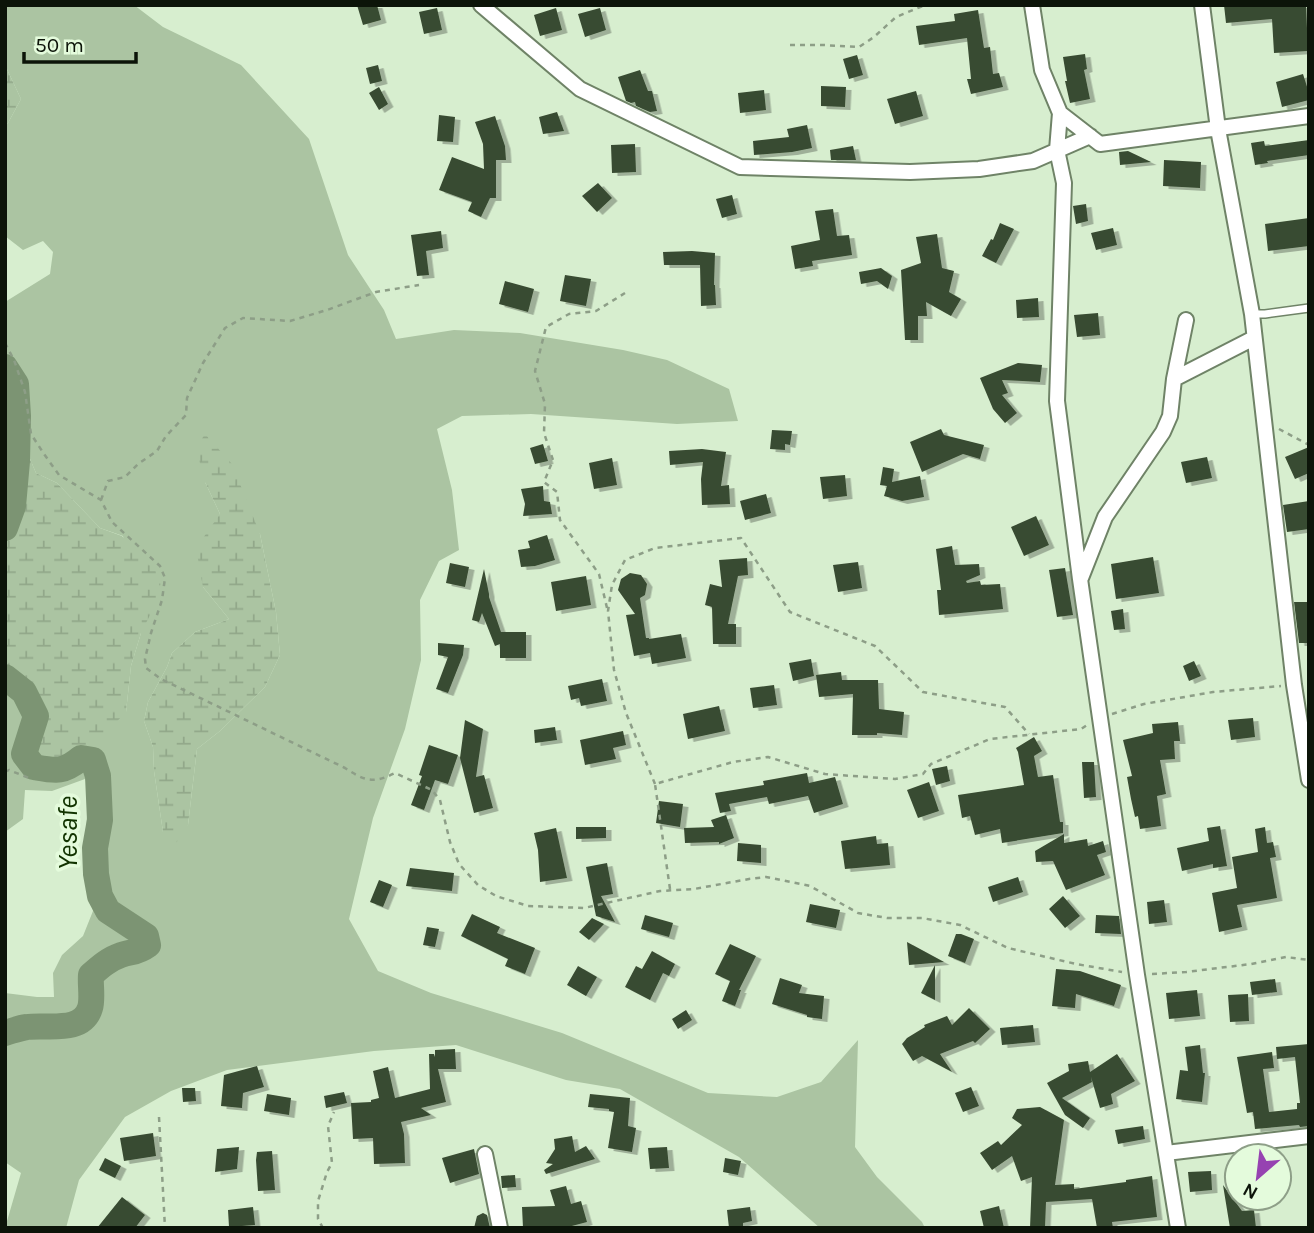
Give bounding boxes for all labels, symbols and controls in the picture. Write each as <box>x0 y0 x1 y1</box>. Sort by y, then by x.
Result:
scale bar <box>24 21 136 65</box>
text: 50 m <box>35 33 84 57</box>
water label: Yesafe <box>51 796 84 870</box>
north arrow <box>1223 1142 1293 1212</box>
text: N <box>1239 1178 1262 1204</box>

